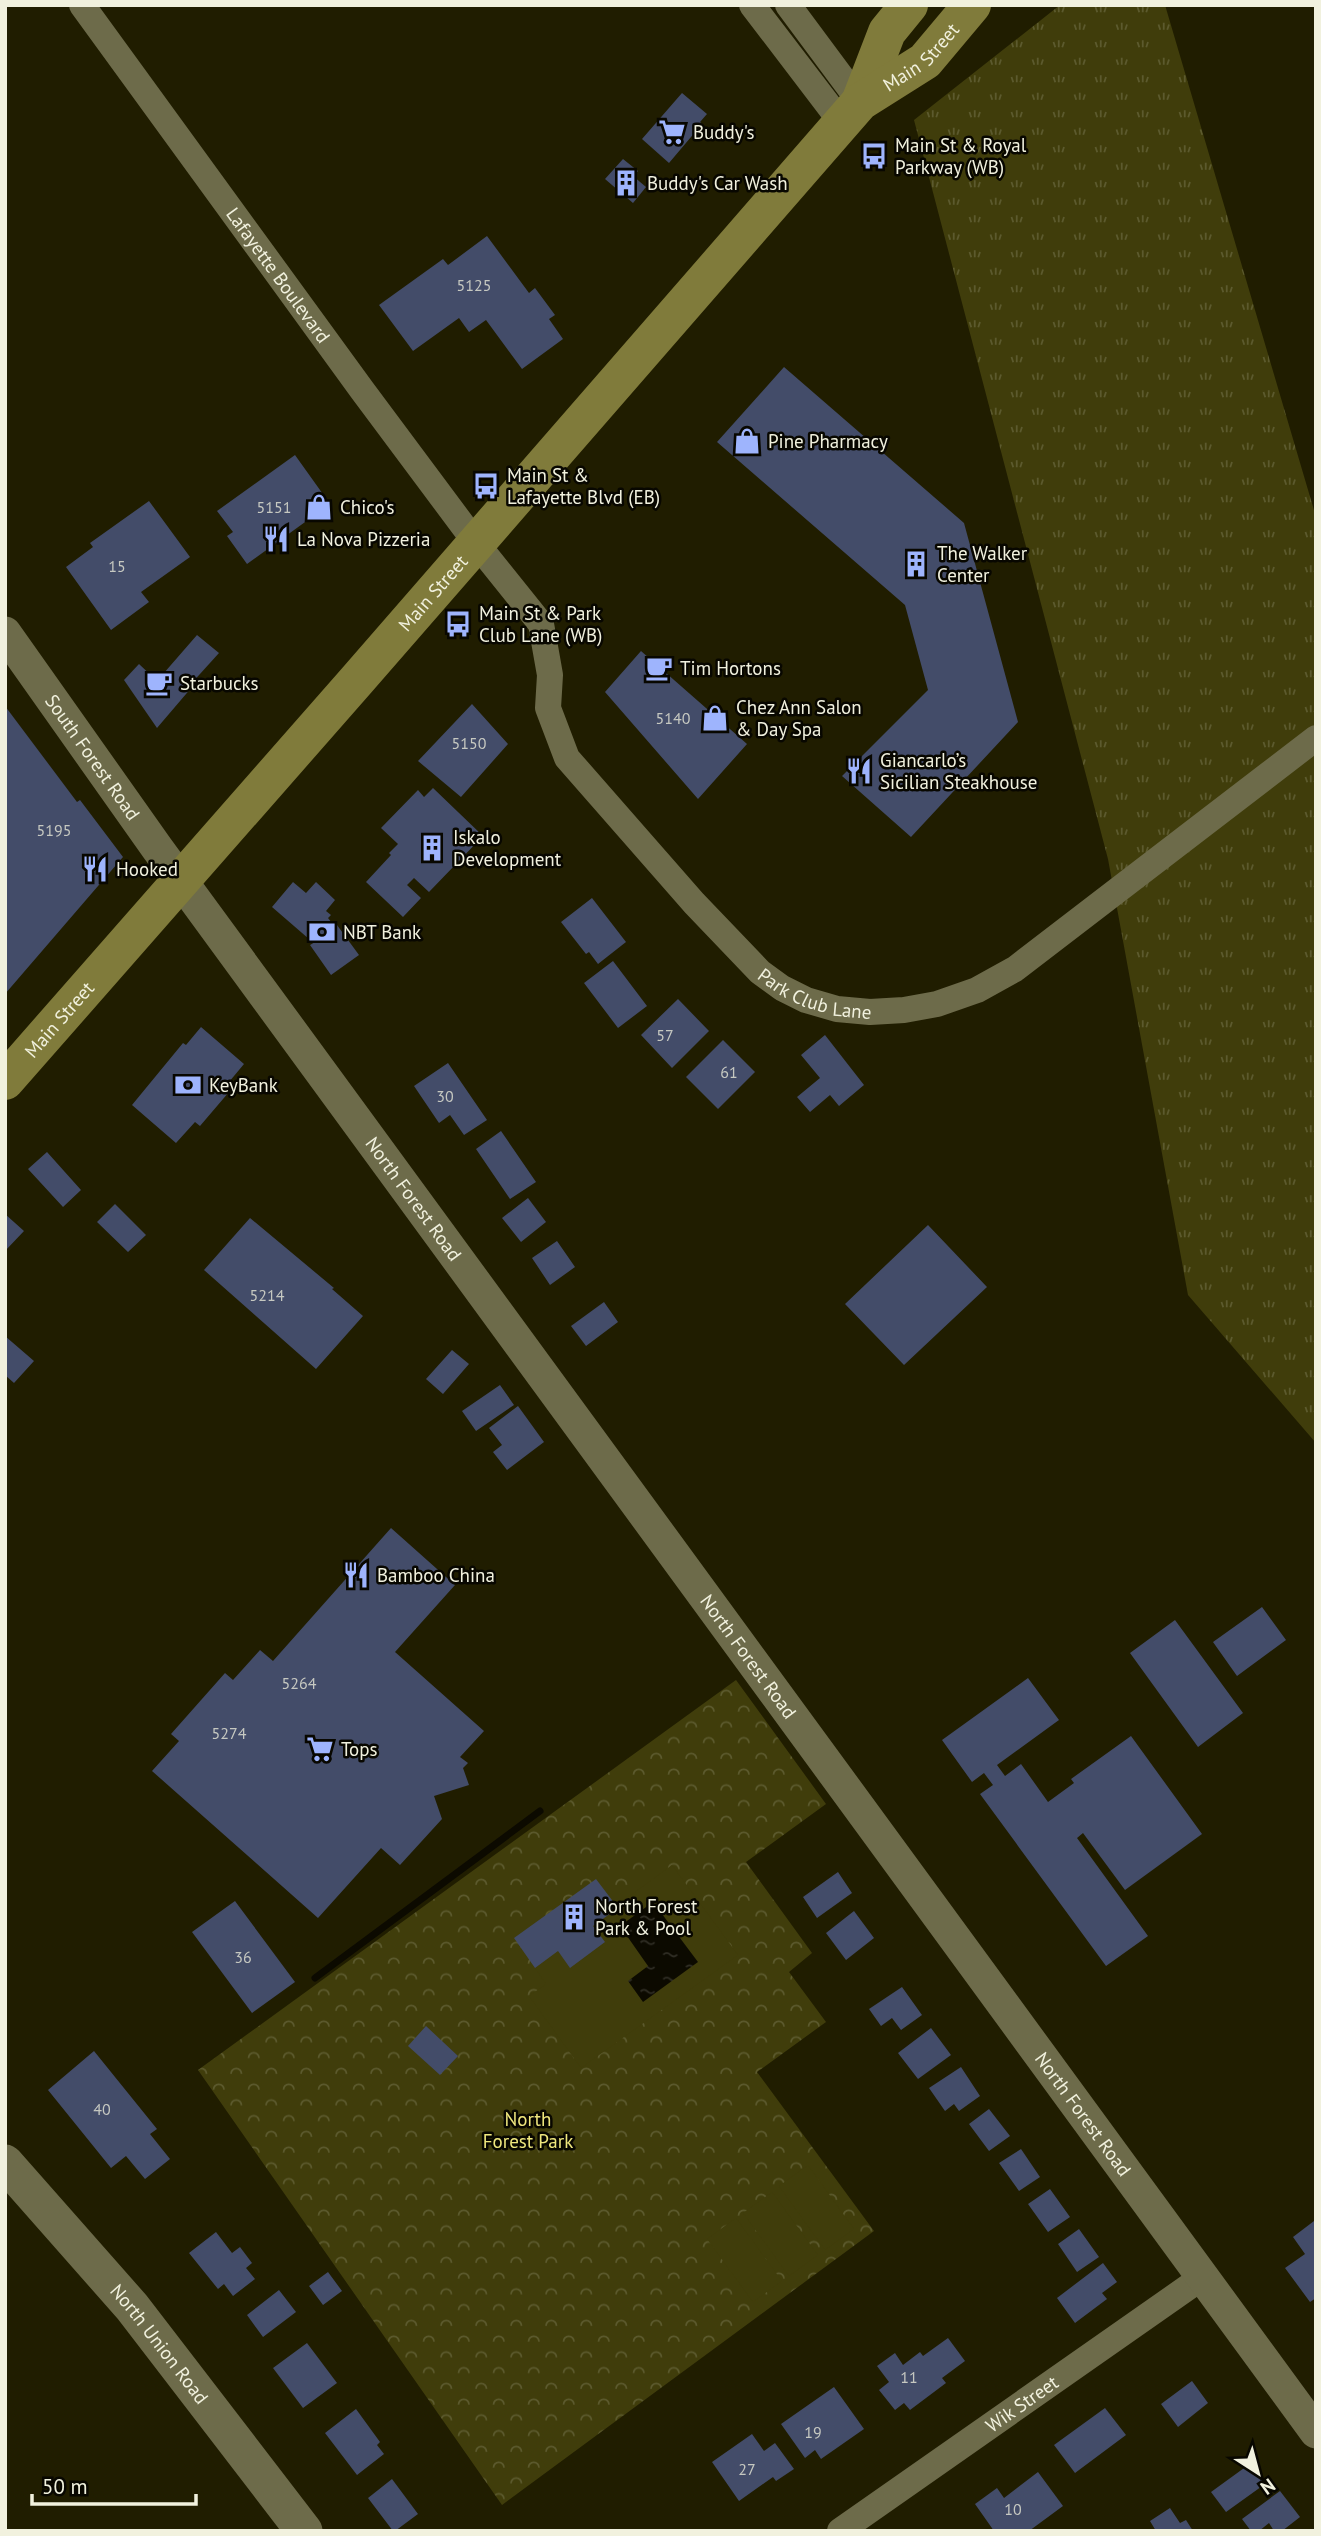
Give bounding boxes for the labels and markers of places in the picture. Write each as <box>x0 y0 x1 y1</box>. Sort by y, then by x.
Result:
supermarket icon: Buddy's <box>657 117 687 147</box>
place label: Buddy's <box>693 120 755 144</box>
place label: Main St & Royal Parkway (WB) <box>895 133 1027 179</box>
bus stop icon: Main St & Royal Parkway (WB) <box>859 141 889 171</box>
building icon: Buddy's Car Wash <box>611 168 641 198</box>
place label: Buddy's Car Wash <box>647 171 788 195</box>
shop icon: Pine Pharmacy <box>732 426 762 456</box>
place label: Pine Pharmacy <box>768 429 888 453</box>
place label: Main St & Lafayette Blvd (EB) <box>507 463 660 509</box>
bus stop icon: Main St & Lafayette Blvd (EB) <box>471 471 501 501</box>
shop icon: Chico's <box>304 492 334 522</box>
place label: Chico's <box>340 495 395 519</box>
restaurant icon: La Nova Pizzeria <box>261 524 291 554</box>
place label: La Nova Pizzeria <box>297 527 430 551</box>
place label: The Walker Center <box>937 541 1028 587</box>
building icon: The Walker Center <box>901 549 931 579</box>
place label: Main St & Park Club Lane (WB) <box>479 601 602 647</box>
bus stop icon: Main St & Park Club Lane (WB) <box>443 609 473 639</box>
cafe icon: Tim Hortons <box>644 653 674 683</box>
place label: Tim Hortons <box>680 656 781 680</box>
cafe icon: Starbucks <box>144 668 174 698</box>
place label: Starbucks <box>180 671 259 695</box>
place label: Chez Ann Salon & Day Spa <box>736 695 862 741</box>
shop icon: Chez Ann Salon & Day Spa <box>700 703 730 733</box>
place label: Giancarlo’s Sicilian Steakhouse <box>880 748 1037 794</box>
restaurant icon: Giancarlo’s Sicilian Steakhouse <box>844 756 874 786</box>
place label: Iskalo Development <box>453 825 562 871</box>
building icon: Iskalo Development <box>417 833 447 863</box>
restaurant icon: Hooked <box>80 854 110 884</box>
place label: Hooked <box>116 857 178 881</box>
bank icon: NBT Bank <box>307 917 337 947</box>
place label: NBT Bank <box>343 920 421 944</box>
bank icon: KeyBank <box>173 1070 203 1100</box>
place label: KeyBank <box>209 1073 278 1097</box>
restaurant icon: Bamboo China <box>341 1560 371 1590</box>
place label: Bamboo China <box>377 1563 495 1587</box>
supermarket icon: Tops <box>305 1734 335 1764</box>
place label: Tops <box>341 1737 378 1761</box>
place label: North Forest Park & Pool <box>595 1894 698 1940</box>
building icon: North Forest Park & Pool <box>559 1902 589 1932</box>

